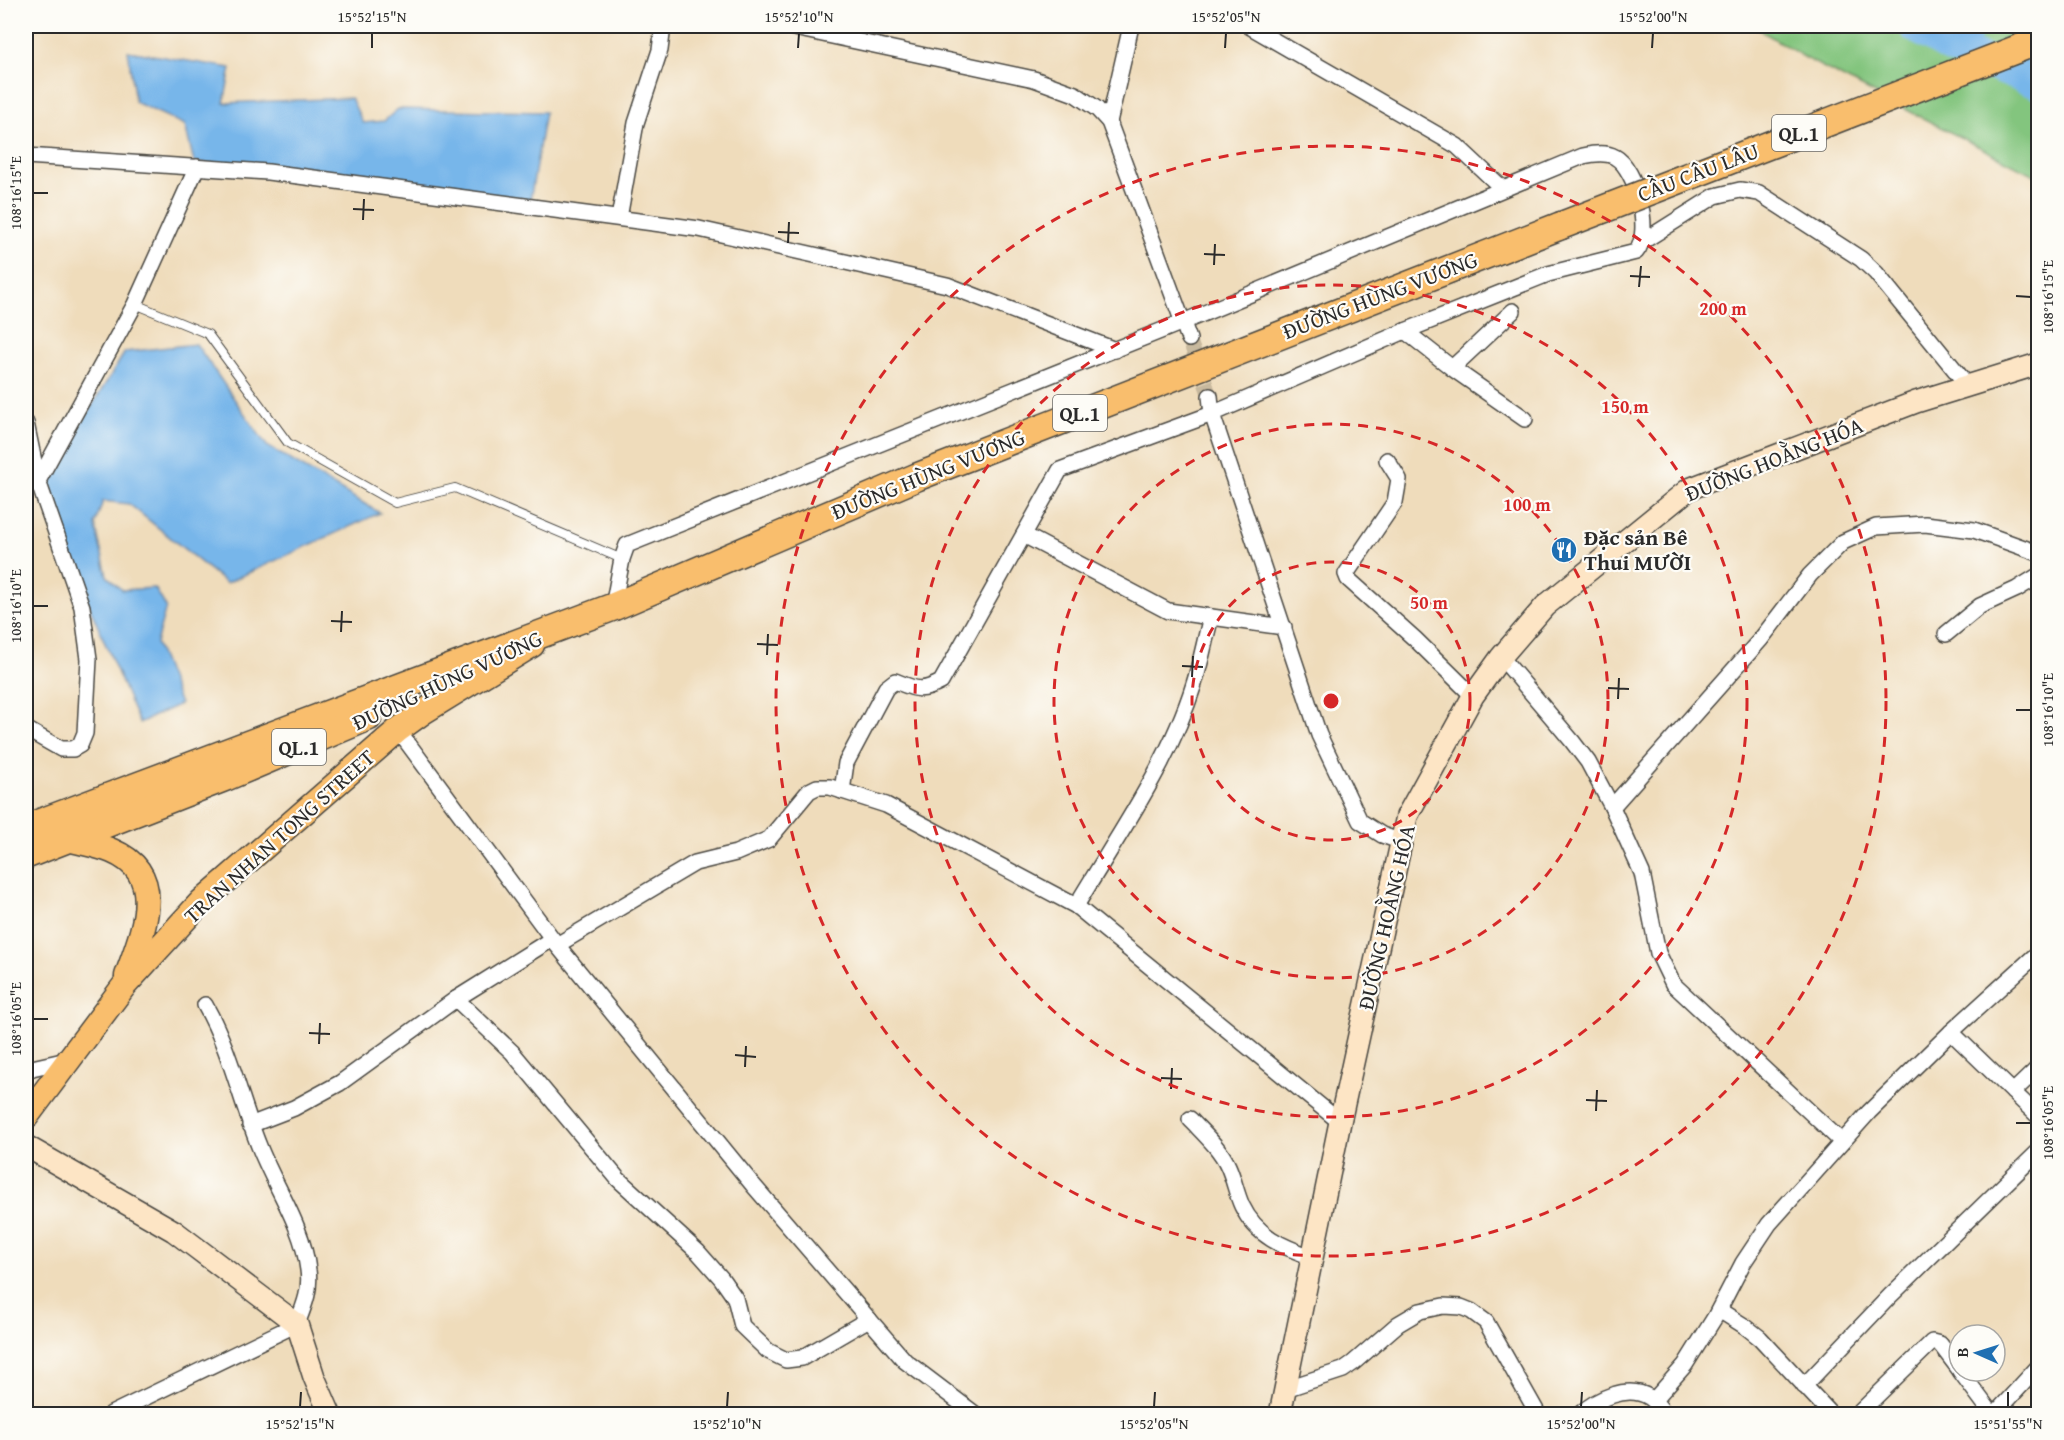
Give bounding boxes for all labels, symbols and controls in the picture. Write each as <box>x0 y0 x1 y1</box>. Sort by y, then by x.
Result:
text: 15°52'15"N <box>338 6 407 27</box>
text: 15°52'10"N <box>765 6 834 27</box>
text: 15°52'05"N <box>1192 6 1261 27</box>
text: 15°52'00"N <box>1619 6 1688 27</box>
road number: QL.1 <box>1772 115 1826 151</box>
street label: CẦU CÂU LÂU <box>1633 134 1763 210</box>
text: 108°16'15"E <box>5 156 26 230</box>
street label: ĐƯỜNG HÙNG VƯƠNG <box>1278 243 1482 347</box>
text: 108°16'15"E <box>2037 260 2058 334</box>
text: 200 m <box>1699 295 1747 322</box>
text: 150 m <box>1601 393 1649 420</box>
road number: QL.1 <box>1053 395 1107 431</box>
street label: ĐƯỜNG HOẰNG HÓA <box>1680 408 1868 509</box>
street label: ĐƯỜNG HÙNG VƯƠNG <box>826 421 1030 527</box>
text: 100 m <box>1503 491 1551 518</box>
place label: Đặc sản Bê Thui MƯỜI <box>1584 521 1691 578</box>
restaurant icon: Đặc sản Bê Thui MƯỜI <box>1549 535 1579 565</box>
text: 108°16'10"E <box>5 569 26 643</box>
text: 50 m <box>1410 589 1449 616</box>
street label: ĐƯỜNG HÙNG VƯƠNG <box>347 622 547 738</box>
text: 108°16'10"E <box>2037 673 2058 747</box>
centre of rings <box>1321 691 1341 711</box>
road number: QL.1 <box>272 729 326 765</box>
street label: TRAN NHAN TONG STREET <box>176 741 382 931</box>
street label: ĐƯỜNG HOẰNG HÓA <box>1349 821 1423 1013</box>
text: 108°16'05"E <box>5 982 26 1056</box>
text: 108°16'05"E <box>2037 1086 2058 1160</box>
north arrow <box>1947 1323 2007 1383</box>
text: B <box>1950 1347 1974 1358</box>
text: 15°52'15"N <box>266 1413 335 1434</box>
text: 15°52'10"N <box>693 1413 762 1434</box>
text: 15°52'05"N <box>1120 1413 1189 1434</box>
text: 15°52'00"N <box>1547 1413 1616 1434</box>
text: 15°51'55"N <box>1974 1413 2043 1434</box>

